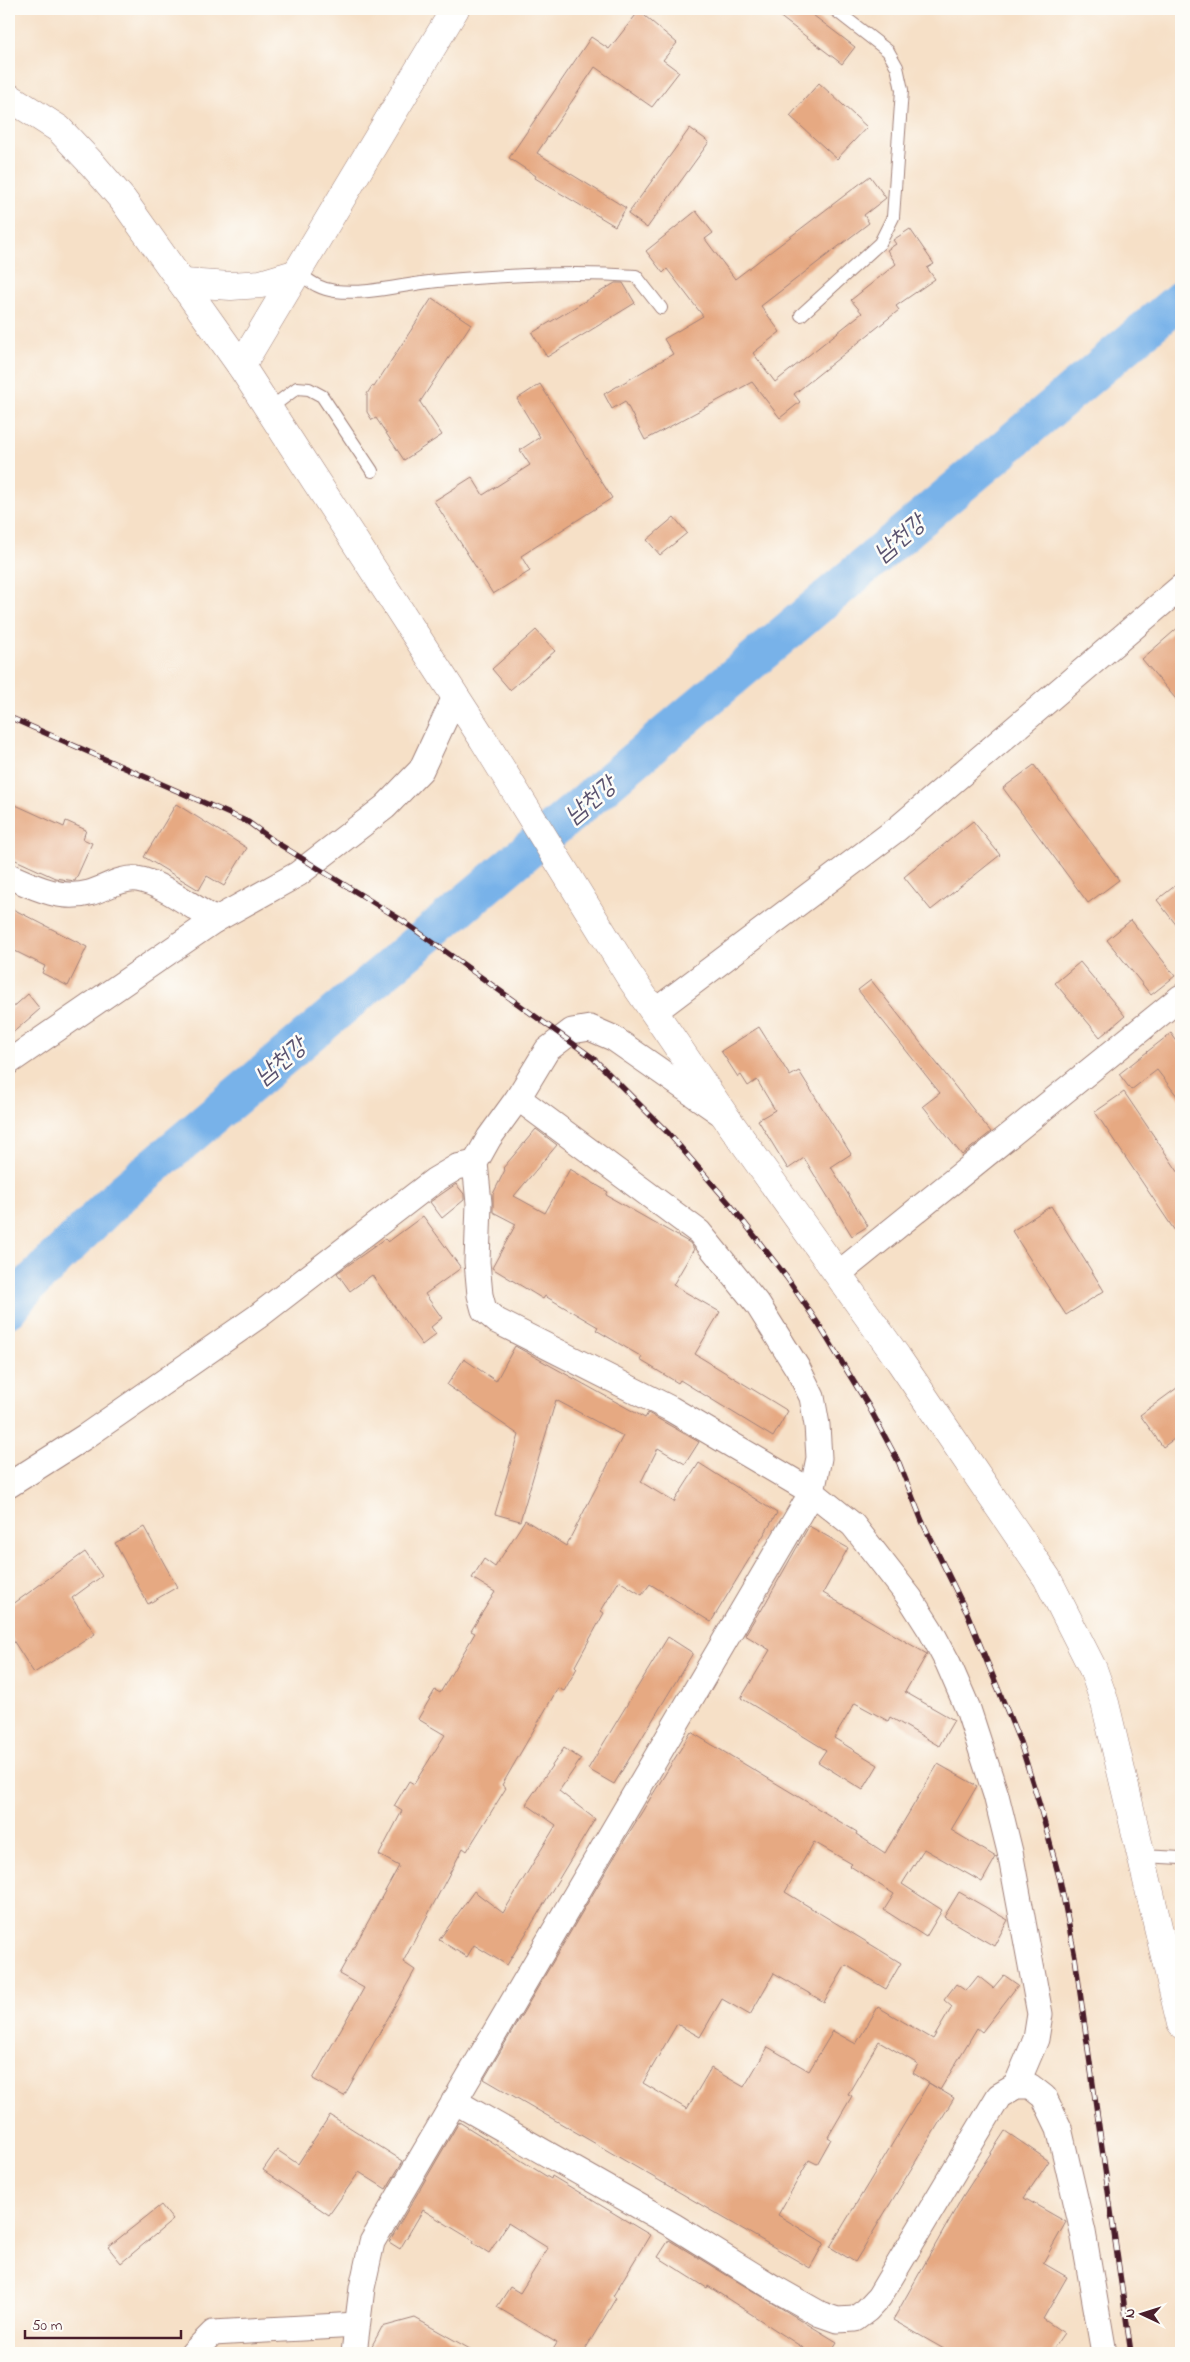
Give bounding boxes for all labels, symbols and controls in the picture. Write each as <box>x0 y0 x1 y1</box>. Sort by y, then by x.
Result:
water label: 남천강 <box>867 505 936 571</box>
water label: 남천강 <box>558 767 627 833</box>
water label: 남천강 <box>248 1028 317 1094</box>
north arrow <box>1118 2290 1168 2340</box>
scale bar <box>25 2307 181 2339</box>
text: N <box>1120 2308 1141 2319</box>
text: 50 m <box>32 2315 63 2337</box>

